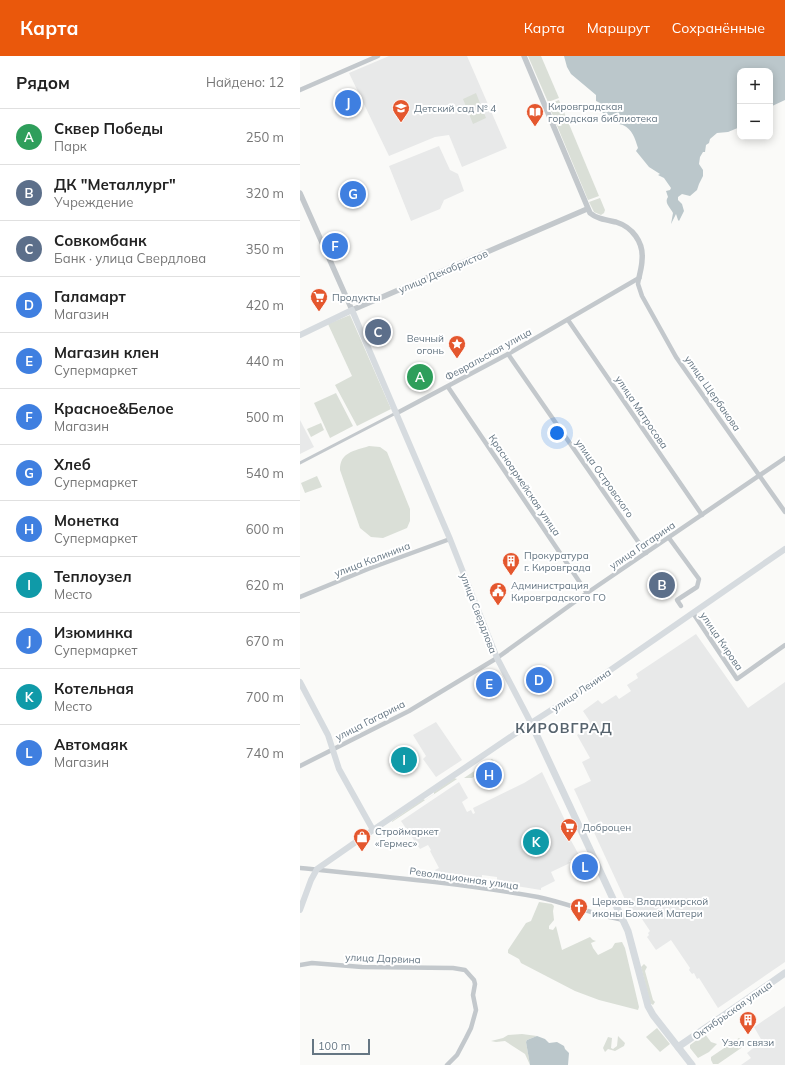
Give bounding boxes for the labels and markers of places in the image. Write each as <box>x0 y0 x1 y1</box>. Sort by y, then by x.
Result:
pin: J <box>335 88 361 118</box>
school or university icon: Детский сад № 4 <box>391 98 411 123</box>
place label: Кировградская городская библиотека <box>548 100 658 125</box>
place label: Детский сад № 4 <box>414 102 496 115</box>
library icon: Кировградская городская библиотека <box>525 102 545 127</box>
pin: G <box>340 179 366 209</box>
pin: F <box>322 231 348 261</box>
supermarket icon: Продукты <box>309 287 329 312</box>
place label: Продукты <box>332 291 380 304</box>
pin: C <box>365 317 391 347</box>
place label: Вечный огонь <box>407 332 445 357</box>
place icon: Вечный огонь <box>447 334 467 359</box>
pin: A <box>407 362 433 392</box>
place label: Прокуратура г. Кировграда <box>524 549 591 574</box>
building icon: Прокуратура г. Кировграда <box>501 551 521 576</box>
pin: B <box>649 570 675 600</box>
place label: Администрация Кировградского ГО <box>511 579 606 604</box>
public building icon: Администрация Кировградского ГО <box>488 581 508 606</box>
pin: D <box>526 665 552 695</box>
pin: E <box>476 669 502 699</box>
pin: I <box>391 745 417 775</box>
pin: H <box>476 760 502 790</box>
supermarket icon: Доброцен <box>559 817 579 842</box>
place label: Доброцен <box>582 821 631 834</box>
place label: Строймаркет «Гермес» <box>375 825 439 850</box>
shop icon: Строймаркет «Гермес» <box>352 827 372 852</box>
pin: K <box>523 827 549 857</box>
pin: L <box>572 852 598 882</box>
place label: Церковь Владимирской иконы Божией Матери <box>592 895 708 920</box>
church icon: Церковь Владимирской иконы Божией Матери <box>569 897 589 922</box>
building icon: Узел связи <box>738 1010 758 1035</box>
place label: Узел связи <box>721 1036 774 1049</box>

